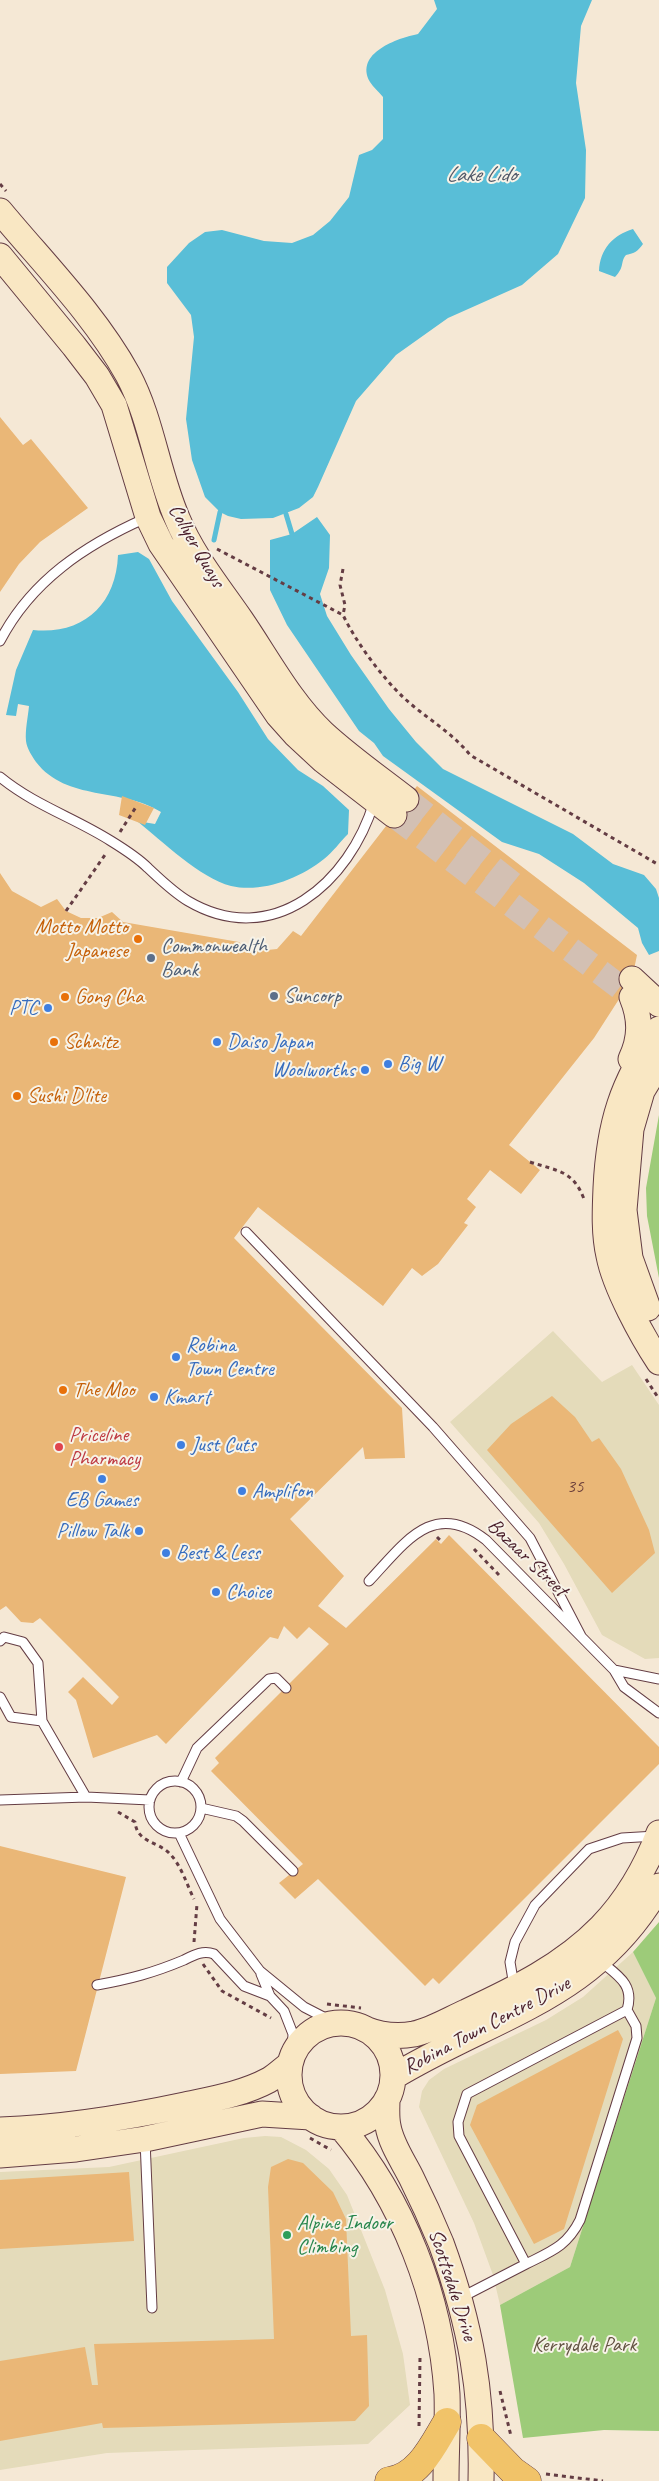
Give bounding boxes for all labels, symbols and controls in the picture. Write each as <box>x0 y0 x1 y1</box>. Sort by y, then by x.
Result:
water label: Lake Lido <box>446 162 516 188</box>
street label: Collyer Quays <box>162 500 230 592</box>
place label: Motto Motto Japanese <box>35 914 128 964</box>
marker: Motto Motto Japanese <box>132 933 144 945</box>
place label: Commonwealth Bank <box>161 933 267 983</box>
marker: Commonwealth Bank <box>145 952 157 964</box>
place label: Suncorp <box>284 983 341 1009</box>
place label: Gong Cha <box>75 984 143 1010</box>
marker: Suncorp <box>268 990 280 1002</box>
marker: Gong Cha <box>59 991 71 1003</box>
place label: PTC <box>9 995 38 1021</box>
marker: PTC <box>42 1002 54 1014</box>
place label: Schnitz <box>64 1029 118 1055</box>
place label: Daiso Japan <box>227 1029 313 1055</box>
marker: Schnitz <box>48 1036 60 1048</box>
marker: Daiso Japan <box>211 1036 223 1048</box>
place label: Big W <box>398 1051 441 1077</box>
place label: Woolworths <box>272 1057 355 1083</box>
marker: Big W <box>382 1058 394 1070</box>
marker: Woolworths <box>359 1064 371 1076</box>
place label: Sushi D'lite <box>27 1083 106 1109</box>
marker: Sushi D'lite <box>11 1090 23 1102</box>
place label: Robina Town Centre <box>186 1332 274 1382</box>
marker: Robina Town Centre <box>170 1351 182 1363</box>
place label: The Moo <box>73 1377 135 1403</box>
marker: The Moo <box>57 1384 69 1396</box>
place label: Kmart <box>164 1384 210 1410</box>
marker: Kmart <box>148 1391 160 1403</box>
place label: Priceline Pharmacy <box>69 1422 140 1472</box>
place label: Just Cuts <box>191 1432 256 1458</box>
marker: Just Cuts <box>175 1439 187 1451</box>
marker: Priceline Pharmacy <box>53 1441 65 1453</box>
marker: EB Games <box>96 1473 108 1485</box>
house number: 35 <box>566 1476 584 1498</box>
place label: Amplifon <box>252 1478 313 1504</box>
marker: Amplifon <box>236 1485 248 1497</box>
place label: EB Games <box>66 1487 138 1513</box>
street label: Bazaar Street <box>482 1513 572 1603</box>
place label: Pillow Talk <box>57 1518 129 1544</box>
marker: Pillow Talk <box>133 1525 145 1537</box>
place label: Best & Less <box>176 1540 260 1566</box>
marker: Best & Less <box>160 1547 172 1559</box>
place label: Choice <box>226 1579 271 1605</box>
marker: Choice <box>210 1586 222 1598</box>
street label: Robina Town Centre Drive <box>399 1971 575 2081</box>
place label: Alpine Indoor Climbing <box>297 2210 393 2260</box>
street label: Scottsdale Drive <box>422 2226 482 2344</box>
marker: Alpine Indoor Climbing <box>281 2229 293 2241</box>
park label: Kerrydale Park <box>532 2332 636 2358</box>

